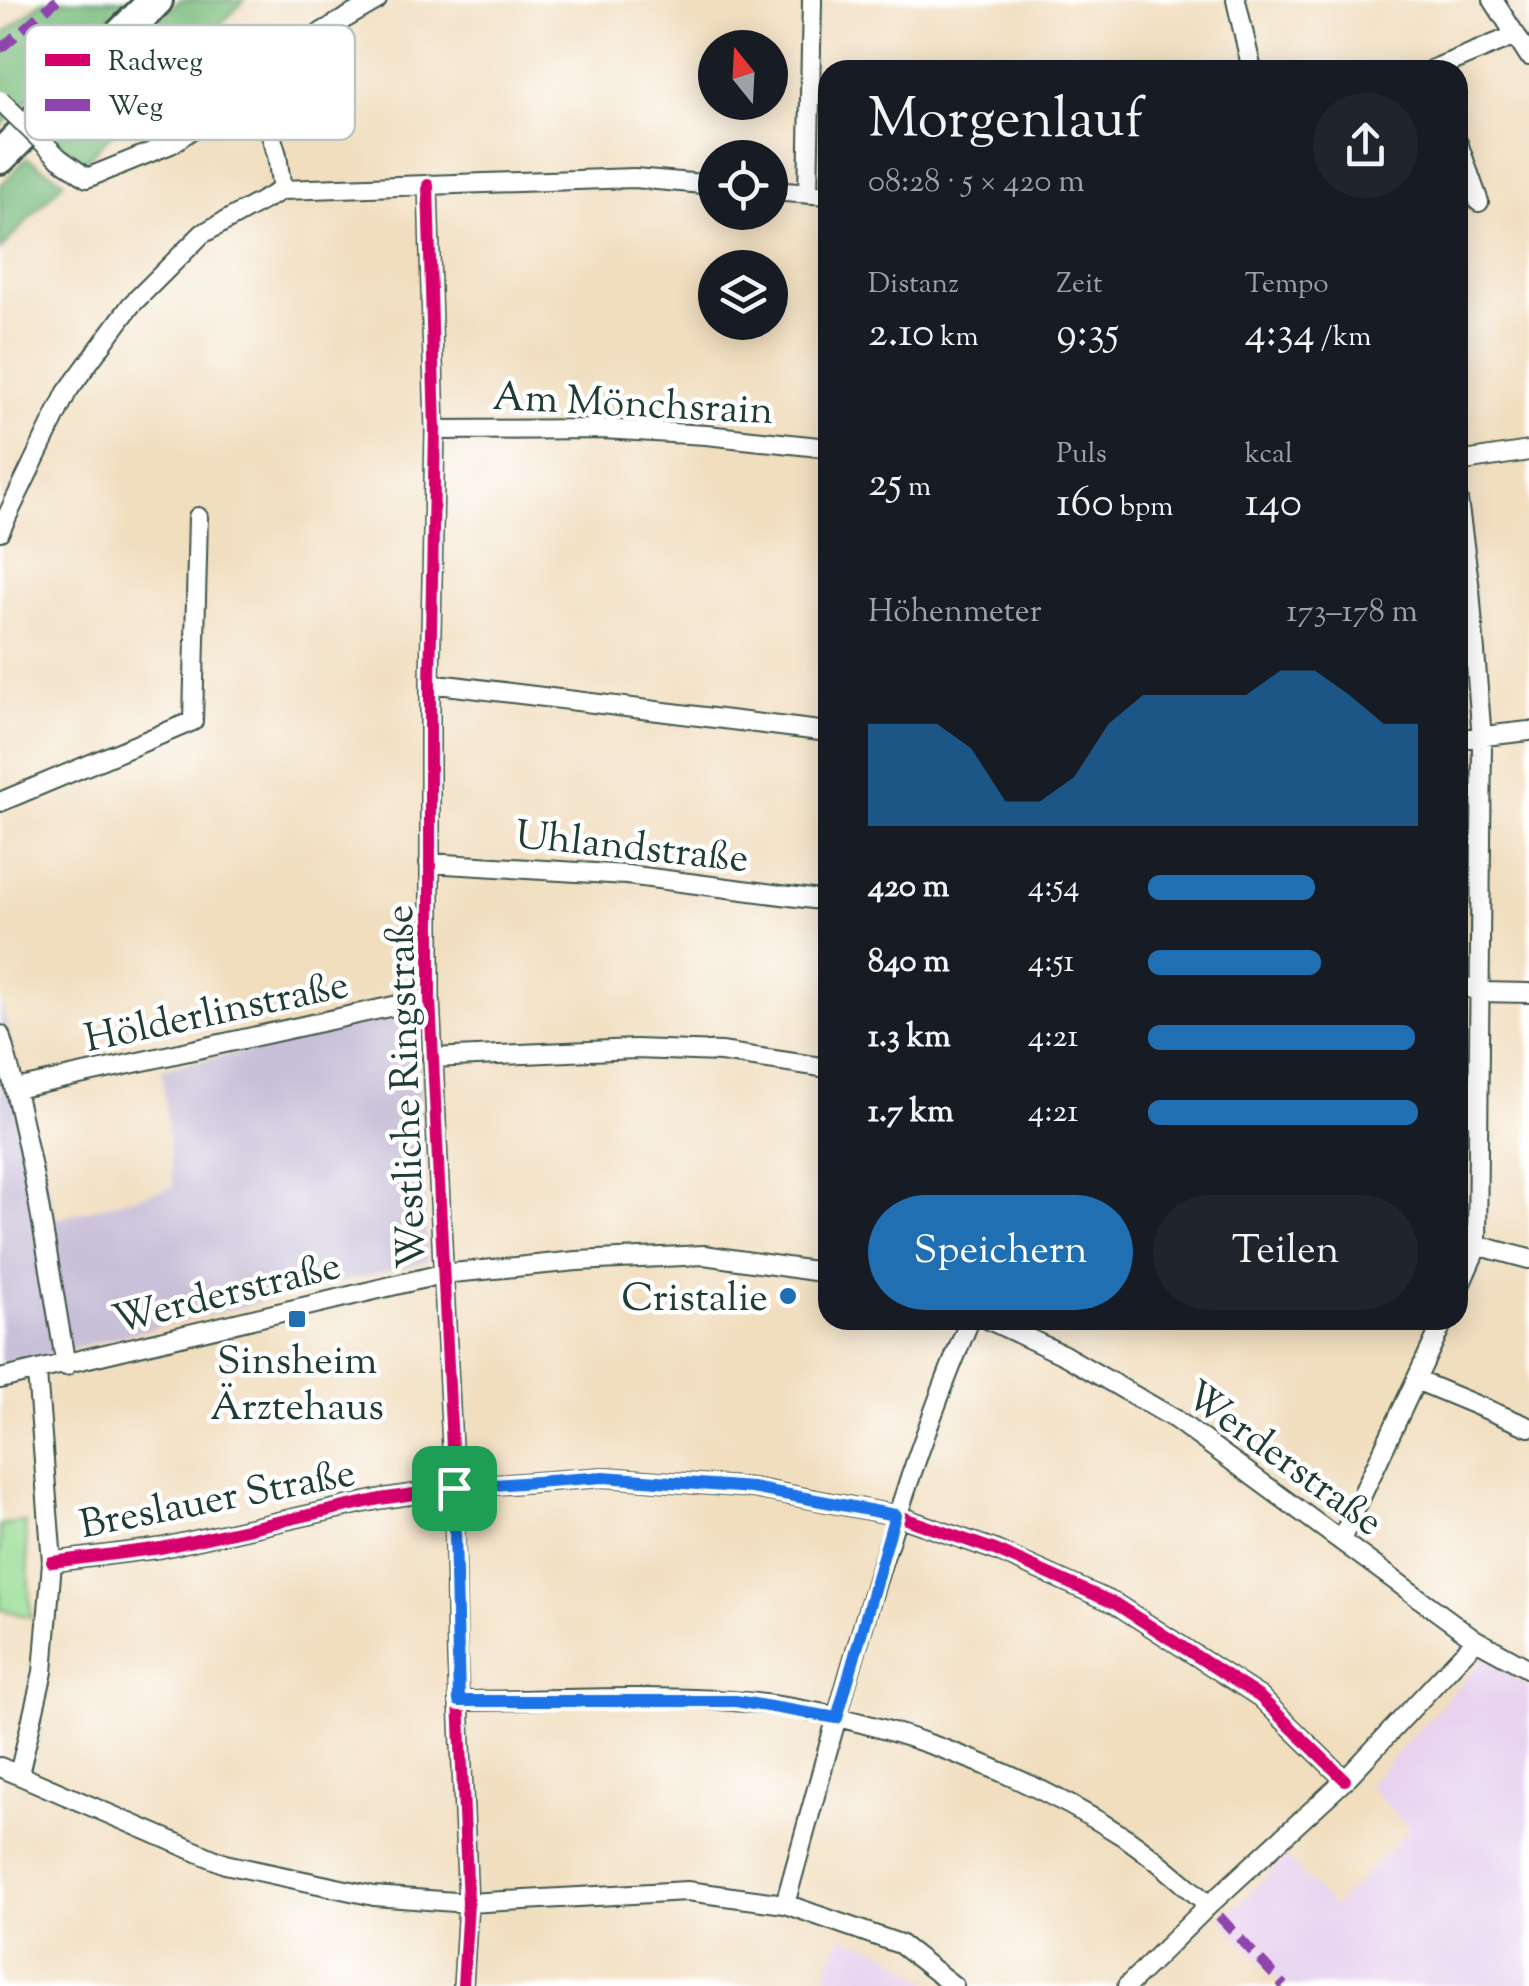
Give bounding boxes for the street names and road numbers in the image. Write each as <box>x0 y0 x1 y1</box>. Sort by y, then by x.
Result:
street label: Am Mönchsrain <box>491 371 775 442</box>
street label: Uhlandstraße <box>512 809 751 890</box>
street label: Westliche Ringstraße <box>374 904 443 1270</box>
street label: Hölderlinstraße <box>80 959 354 1070</box>
street label: Werderstraße <box>107 1240 347 1351</box>
street label: Werderstraße <box>1172 1369 1393 1552</box>
street label: Breslauer Straße <box>75 1447 360 1556</box>

